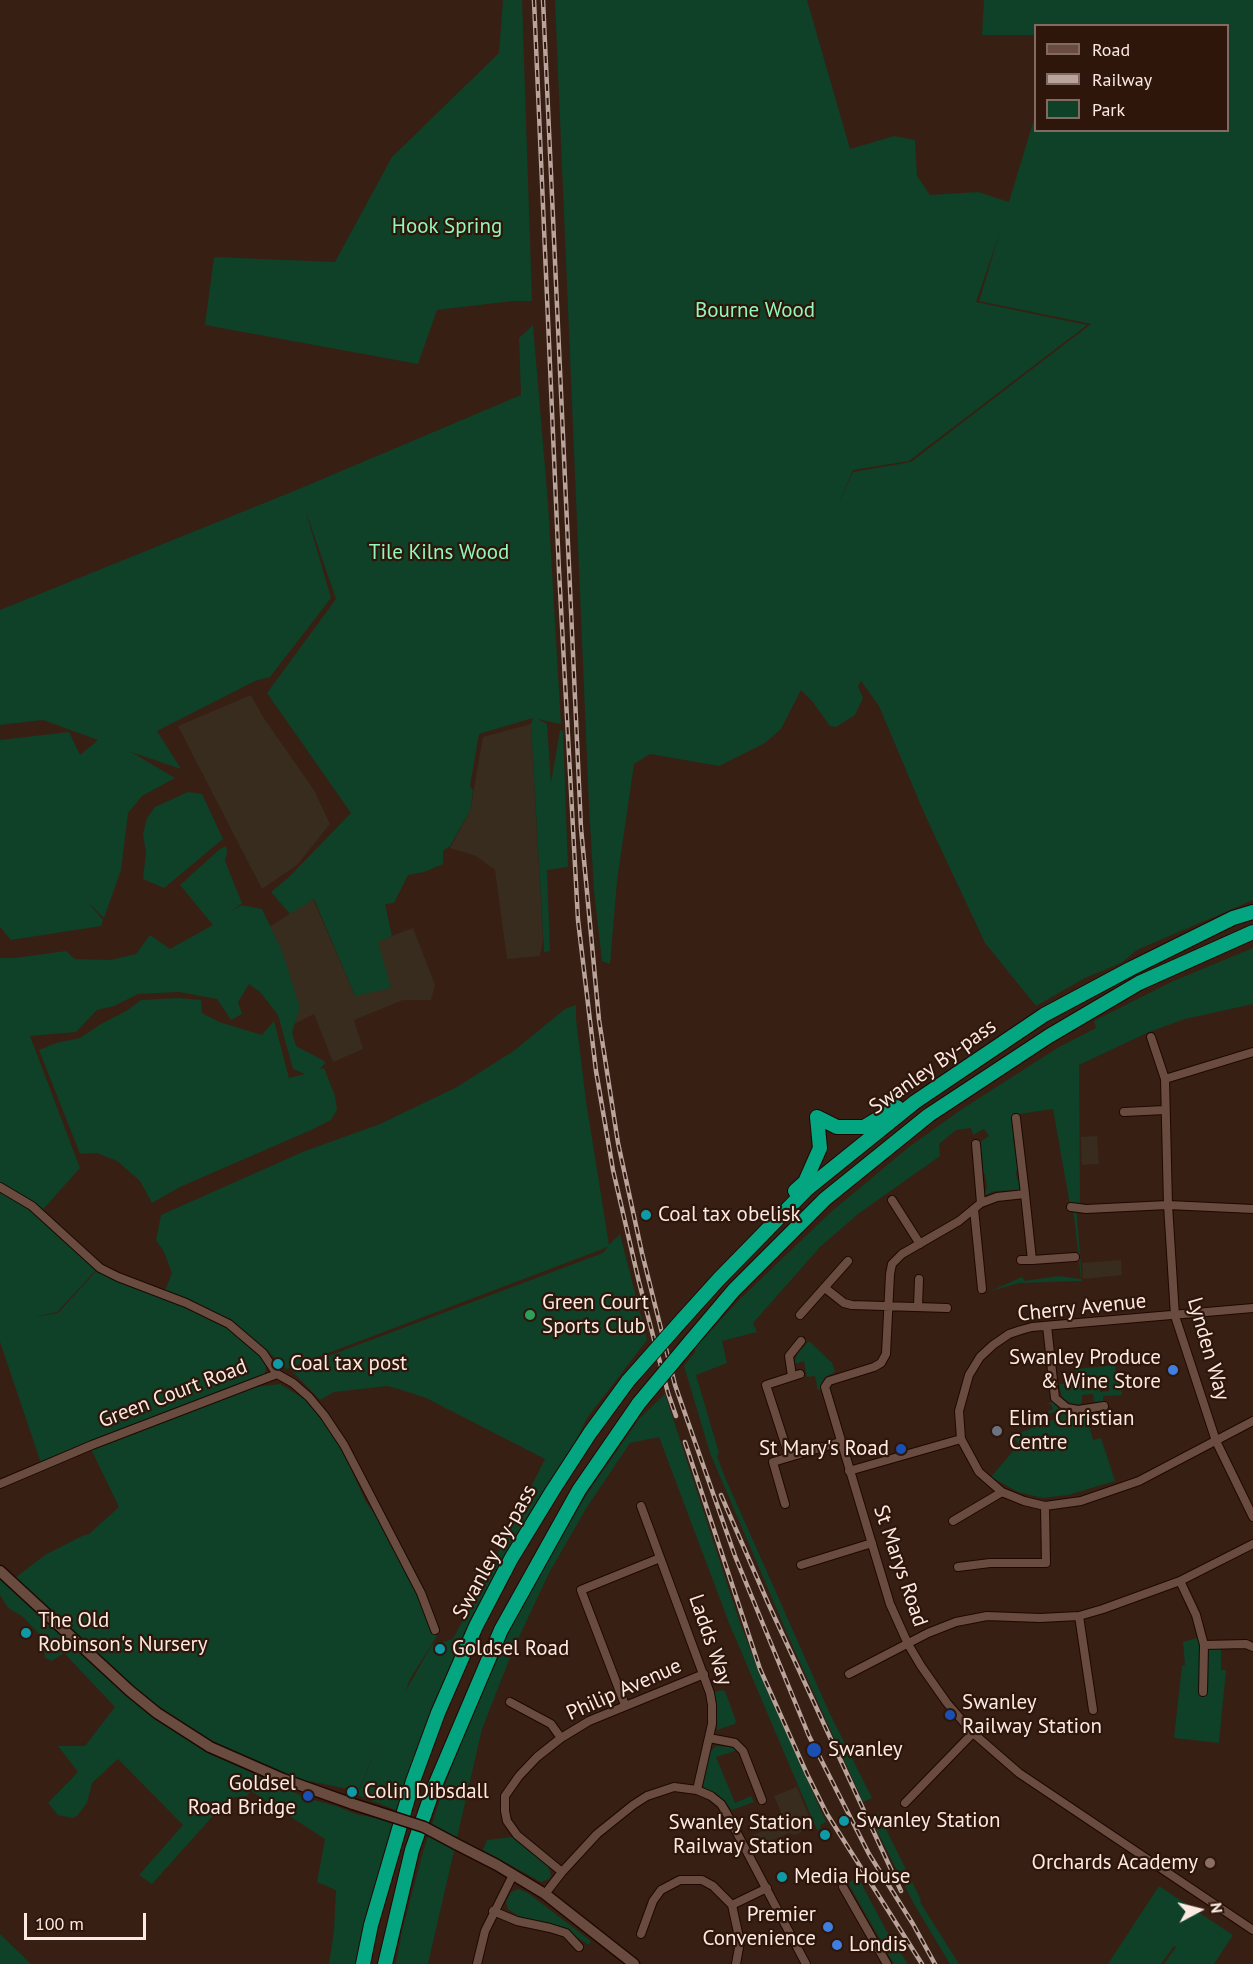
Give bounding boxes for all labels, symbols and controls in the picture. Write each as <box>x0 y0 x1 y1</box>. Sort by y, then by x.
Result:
legend <box>1034 24 1229 132</box>
text: Road <box>1092 38 1130 61</box>
text: Railway <box>1092 68 1152 91</box>
text: Park <box>1092 98 1125 121</box>
park label: Hook Spring <box>392 214 502 240</box>
park label: Bourne Wood <box>695 298 815 324</box>
park label: Tile Kilns Wood <box>369 540 509 566</box>
street label: Swanley By-pass <box>865 1014 1001 1120</box>
place label: Coal tax obelisk <box>658 1202 801 1228</box>
marker: Coal tax obelisk <box>639 1208 653 1222</box>
street label: Cherry Avenue <box>1016 1289 1148 1327</box>
place label: Green Court Sports Club <box>542 1290 649 1340</box>
street label: Lynden Way <box>1181 1295 1235 1403</box>
marker: Green Court Sports Club <box>523 1308 537 1322</box>
place label: Swanley Produce & Wine Store <box>1009 1345 1161 1395</box>
place label: Coal tax post <box>290 1351 407 1377</box>
street label: Green Court Road <box>95 1354 251 1434</box>
marker: Coal tax post <box>271 1357 285 1371</box>
marker: Swanley Produce & Wine Store <box>1166 1363 1180 1377</box>
place label: Elim Christian Centre <box>1009 1406 1134 1456</box>
marker: Elim Christian Centre <box>990 1424 1004 1438</box>
place label: St Mary's Road <box>759 1436 889 1462</box>
marker: St Mary's Road <box>894 1442 908 1456</box>
street label: Swanley By-pass <box>448 1481 542 1623</box>
street label: St Marys Road <box>867 1502 933 1630</box>
street label: Ladds Way <box>683 1591 737 1689</box>
place label: The Old Robinson's Nursery <box>38 1608 208 1658</box>
marker: The Old Robinson's Nursery <box>19 1626 33 1640</box>
place label: Goldsel Road <box>452 1636 569 1662</box>
marker: Goldsel Road <box>433 1642 447 1656</box>
street label: Philip Avenue <box>563 1653 685 1727</box>
place label: Swanley Railway Station <box>962 1690 1102 1740</box>
marker: Swanley Railway Station <box>943 1708 957 1722</box>
place label: Swanley <box>828 1737 903 1763</box>
marker: Swanley <box>805 1741 823 1759</box>
place label: Goldsel Road Bridge <box>188 1771 296 1821</box>
place label: Colin Dibsdall <box>364 1779 489 1805</box>
marker: Colin Dibsdall <box>345 1785 359 1799</box>
marker: Goldsel Road Bridge <box>301 1789 315 1803</box>
place label: Swanley Station <box>856 1808 1000 1834</box>
place label: Swanley Station Railway Station <box>669 1810 813 1860</box>
marker: Swanley Station <box>837 1814 851 1828</box>
marker: Swanley Station Railway Station <box>818 1828 832 1842</box>
place label: Orchards Academy <box>1032 1850 1198 1876</box>
marker: Orchards Academy <box>1203 1856 1217 1870</box>
place label: Media House <box>794 1864 910 1890</box>
marker: Media House <box>775 1870 789 1884</box>
north arrow <box>1169 1880 1229 1940</box>
scale bar <box>27 1901 148 1939</box>
text: N <box>1206 1901 1227 1914</box>
place label: Premier Convenience <box>703 1902 816 1952</box>
text: 100 m <box>35 1912 84 1935</box>
marker: Premier Convenience <box>821 1920 835 1934</box>
place label: Londis <box>849 1932 907 1958</box>
marker: Londis <box>830 1938 844 1952</box>

